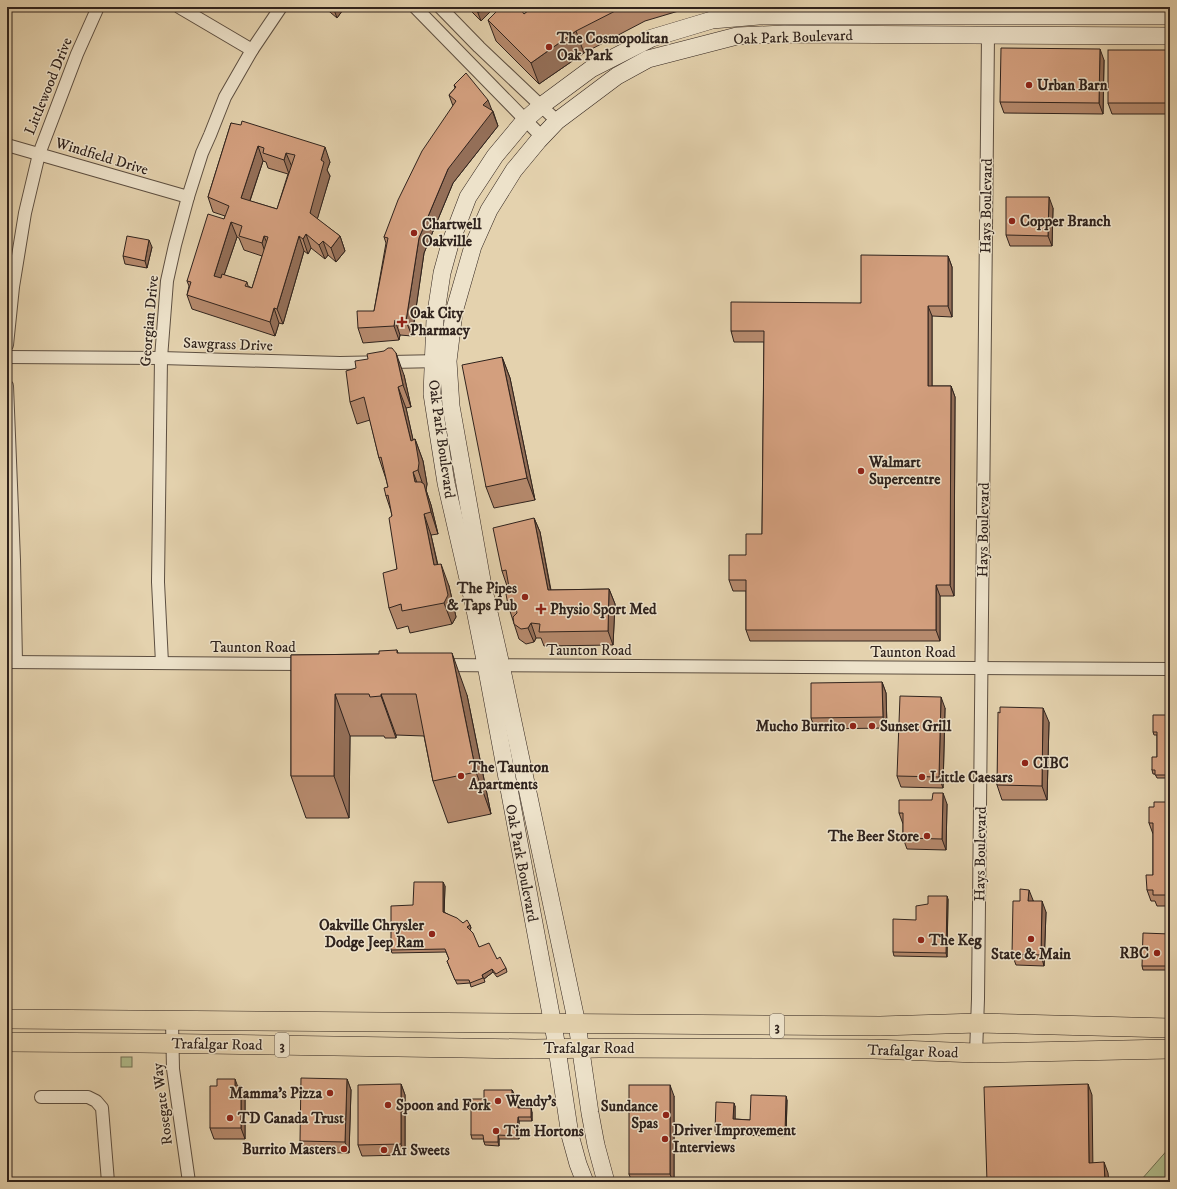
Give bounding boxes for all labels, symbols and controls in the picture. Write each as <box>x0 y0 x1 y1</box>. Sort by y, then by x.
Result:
street label: Oak Park Boulevard <box>733 26 854 49</box>
place label: The Cosmopolitan Oak Park <box>556 29 669 65</box>
street label: Littlewood Drive <box>20 35 77 138</box>
marker: The Cosmopolitan Oak Park <box>544 42 554 52</box>
place label: Urban Barn <box>1037 76 1108 95</box>
marker: Urban Barn <box>1024 80 1034 90</box>
street label: Windfield Drive <box>52 133 151 180</box>
street label: Hays Boulevard <box>976 158 997 254</box>
place label: Copper Branch <box>1020 212 1111 231</box>
place label: Chartwell Oakville <box>422 215 482 251</box>
marker: Copper Branch <box>1007 216 1017 226</box>
marker: Chartwell Oakville <box>409 228 419 238</box>
street label: Georgian Drive <box>136 275 163 367</box>
place label: Oak City Pharmacy <box>410 304 471 340</box>
marker: Oak City Pharmacy <box>397 317 407 327</box>
street label: Sawgrass Drive <box>183 333 273 356</box>
street label: Oak Park Boulevard <box>424 379 459 500</box>
place label: Walmart Supercentre <box>868 453 941 489</box>
marker: Walmart Supercentre <box>856 466 866 476</box>
street label: Hays Boulevard <box>973 482 994 578</box>
place label: The Pipes & Taps Pub <box>447 579 517 615</box>
marker: The Pipes & Taps Pub <box>520 592 530 602</box>
place label: Physio Sport Med <box>550 600 657 619</box>
marker: Physio Sport Med <box>535 603 547 615</box>
street label: Taunton Road <box>210 638 296 657</box>
street label: Taunton Road <box>546 641 632 660</box>
street label: Taunton Road <box>870 643 956 662</box>
place label: Mucho Burrito <box>756 717 846 736</box>
place label: Sunset Grill <box>880 717 952 736</box>
marker: Mucho Burrito <box>848 721 858 731</box>
marker: Sunset Grill <box>867 721 877 731</box>
place label: CIBC <box>1033 754 1069 773</box>
place label: The Taunton Apartments <box>468 758 549 794</box>
marker: CIBC <box>1020 758 1030 768</box>
place label: Little Caesars <box>930 768 1013 787</box>
marker: The Taunton Apartments <box>456 771 466 781</box>
marker: Little Caesars <box>917 772 927 782</box>
street label: Oak Park Boulevard <box>501 803 542 924</box>
street label: Hays Boulevard <box>970 806 991 902</box>
place label: The Beer Store <box>827 827 920 846</box>
marker: The Beer Store <box>922 831 932 841</box>
place label: Oakville Chrysler Dodge Jeep Ram <box>319 916 425 952</box>
marker: Oakville Chrysler Dodge Jeep Ram <box>427 929 437 939</box>
place label: The Keg <box>928 931 982 950</box>
marker: State & Main <box>1026 934 1036 944</box>
marker: The Keg <box>916 935 926 945</box>
place label: RBC <box>1120 944 1149 963</box>
place label: State & Main <box>991 945 1071 964</box>
marker: RBC <box>1152 948 1162 958</box>
road number: 3 <box>770 1014 784 1038</box>
road number: 3 <box>275 1033 289 1057</box>
street label: Trafalgar Road <box>171 1034 263 1055</box>
street label: Trafalgar Road <box>544 1039 635 1058</box>
street label: Trafalgar Road <box>867 1040 959 1063</box>
street label: Rosegate Way <box>148 1061 177 1146</box>
place label: Mamma's Pizza <box>229 1084 323 1103</box>
marker: Mamma's Pizza <box>325 1088 335 1098</box>
place label: Wendy's <box>505 1092 556 1111</box>
place label: Spoon and Fork <box>396 1096 491 1115</box>
marker: Wendy's <box>493 1096 503 1106</box>
place label: Sundance Spas <box>601 1097 659 1133</box>
marker: Spoon and Fork <box>383 1100 393 1110</box>
place label: TD Canada Trust <box>237 1109 344 1128</box>
marker: Sundance Spas <box>661 1110 671 1120</box>
marker: TD Canada Trust <box>225 1113 235 1123</box>
place label: Driver Improvement Interviews <box>673 1121 796 1157</box>
place label: Tim Hortons <box>503 1122 584 1141</box>
marker: Tim Hortons <box>491 1126 501 1136</box>
marker: Driver Improvement Interviews <box>660 1134 670 1144</box>
place label: Burrito Masters <box>242 1140 336 1159</box>
place label: A1 Sweets <box>391 1141 450 1160</box>
marker: Burrito Masters <box>339 1144 349 1154</box>
marker: A1 Sweets <box>379 1145 389 1155</box>

